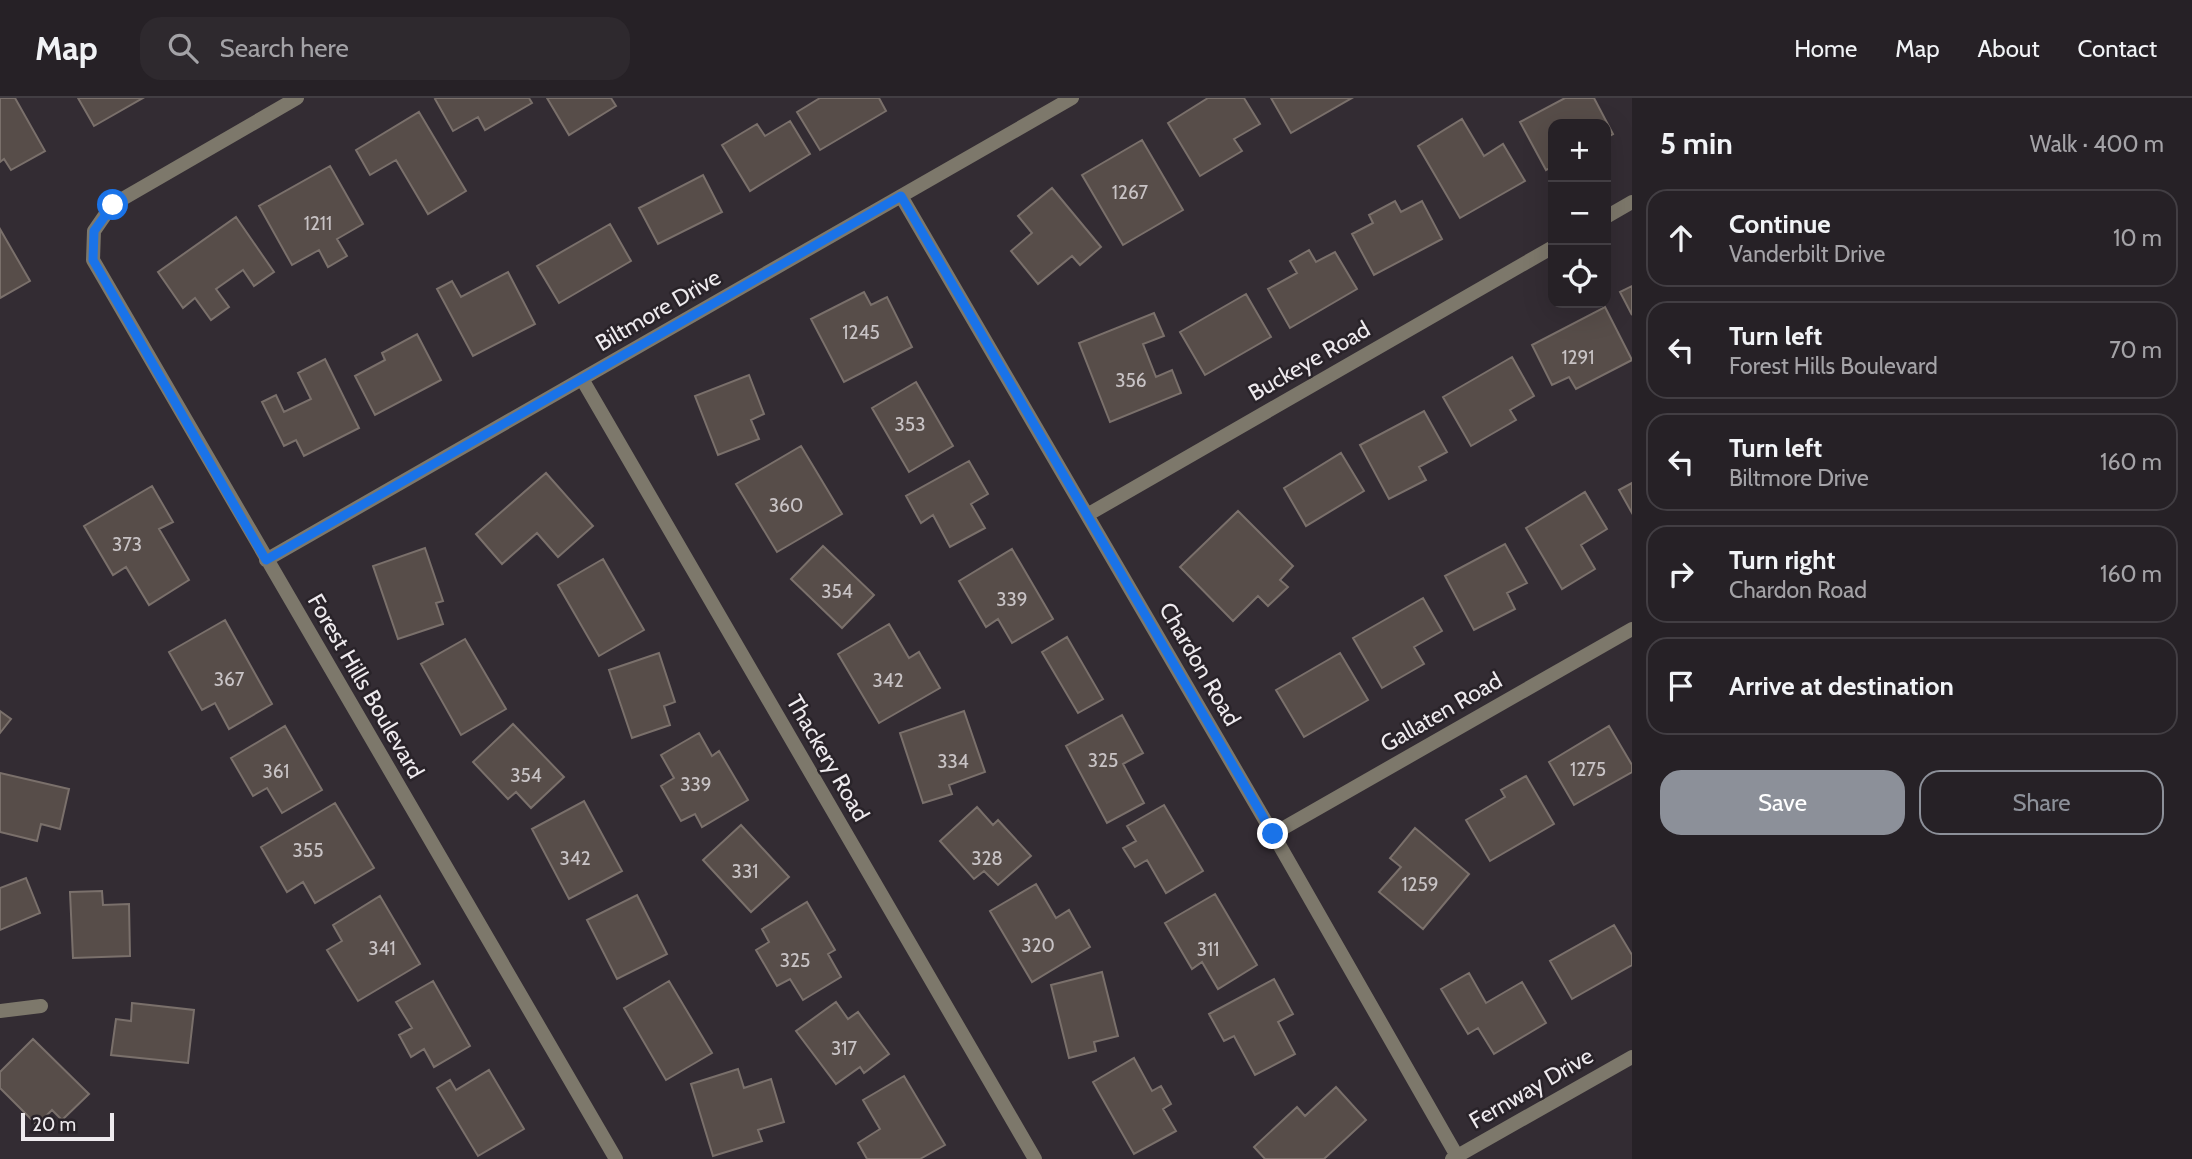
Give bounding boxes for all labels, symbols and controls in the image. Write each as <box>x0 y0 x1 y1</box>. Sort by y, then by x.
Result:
search box <box>140 17 630 80</box>
text: Map <box>35 28 98 68</box>
icon: search <box>164 29 202 67</box>
text: Search here <box>220 32 349 64</box>
text: Home <box>1794 34 1857 63</box>
text: Map <box>1895 34 1940 63</box>
text: About <box>1978 34 2040 63</box>
text: Contact <box>2078 34 2157 63</box>
map controls <box>1548 119 1611 308</box>
button: + <box>1548 119 1611 182</box>
text: 5 min <box>1660 125 1733 162</box>
text: Walk · 400 m <box>2030 130 2164 158</box>
house number: 1267 <box>1112 181 1149 204</box>
button: − <box>1548 182 1611 245</box>
route start <box>97 189 128 220</box>
text: Continue <box>1729 208 1831 240</box>
house number: 1211 <box>304 212 332 235</box>
icon: ahead <box>1662 219 1700 257</box>
text: 10 m <box>2113 224 2162 252</box>
text: Vanderbilt Drive <box>1729 240 1885 268</box>
button: locate <box>1548 245 1611 308</box>
street label: Biltmore Drive <box>590 263 726 357</box>
street label: Buckeye Road <box>1243 315 1375 407</box>
text: Turn left <box>1729 320 1822 352</box>
house number: 1245 <box>842 321 880 344</box>
icon: left <box>1662 331 1700 369</box>
text: 70 m <box>2109 336 2162 364</box>
house number: 1291 <box>1561 346 1595 369</box>
text: Forest Hills Boulevard <box>1729 352 1938 380</box>
house number: 356 <box>1115 369 1147 392</box>
house number: 353 <box>895 413 925 436</box>
text: Turn left <box>1729 432 1822 464</box>
icon: left <box>1662 443 1700 481</box>
text: 160 m <box>2100 448 2162 476</box>
text: Biltmore Drive <box>1729 464 1869 492</box>
house number: 360 <box>769 494 803 517</box>
house number: 373 <box>112 533 142 556</box>
text: Turn right <box>1729 544 1835 576</box>
icon: right <box>1662 555 1700 593</box>
text: 160 m <box>2100 560 2162 588</box>
text: Chardon Road <box>1729 576 1867 604</box>
house number: 354 <box>821 580 853 603</box>
house number: 339 <box>996 588 1028 611</box>
street label: Forest Hills Boulevard <box>302 589 430 783</box>
street label: Chardon Road <box>1153 597 1247 731</box>
street label: Gallaten Road <box>1375 666 1507 758</box>
icon: arrive <box>1662 667 1700 705</box>
house number: 367 <box>214 668 245 691</box>
house number: 342 <box>872 669 904 692</box>
text: Arrive at destination <box>1729 670 1954 702</box>
street label: Thackery Road <box>780 690 876 826</box>
house number: 325 <box>1088 749 1118 772</box>
house number: 334 <box>937 750 969 773</box>
house number: 1275 <box>1570 758 1606 781</box>
house number: 361 <box>262 760 290 783</box>
house number: 354 <box>510 764 542 787</box>
button: Save <box>1660 770 1905 835</box>
button: Share <box>1919 770 2164 835</box>
house number: 339 <box>680 773 712 796</box>
route end <box>1257 818 1288 849</box>
house number: 355 <box>293 839 323 862</box>
house number: 342 <box>559 847 591 870</box>
house number: 328 <box>971 847 1003 870</box>
house number: 331 <box>732 860 758 883</box>
house number: 1259 <box>1401 873 1439 896</box>
house number: 320 <box>1021 934 1055 957</box>
house number: 341 <box>368 937 396 960</box>
house number: 311 <box>1197 938 1219 961</box>
house number: 325 <box>780 949 810 972</box>
house number: 317 <box>831 1037 857 1060</box>
street label: Fernway Drive <box>1464 1041 1598 1135</box>
scale bar <box>21 1110 114 1142</box>
text: 20 m <box>32 1113 76 1136</box>

